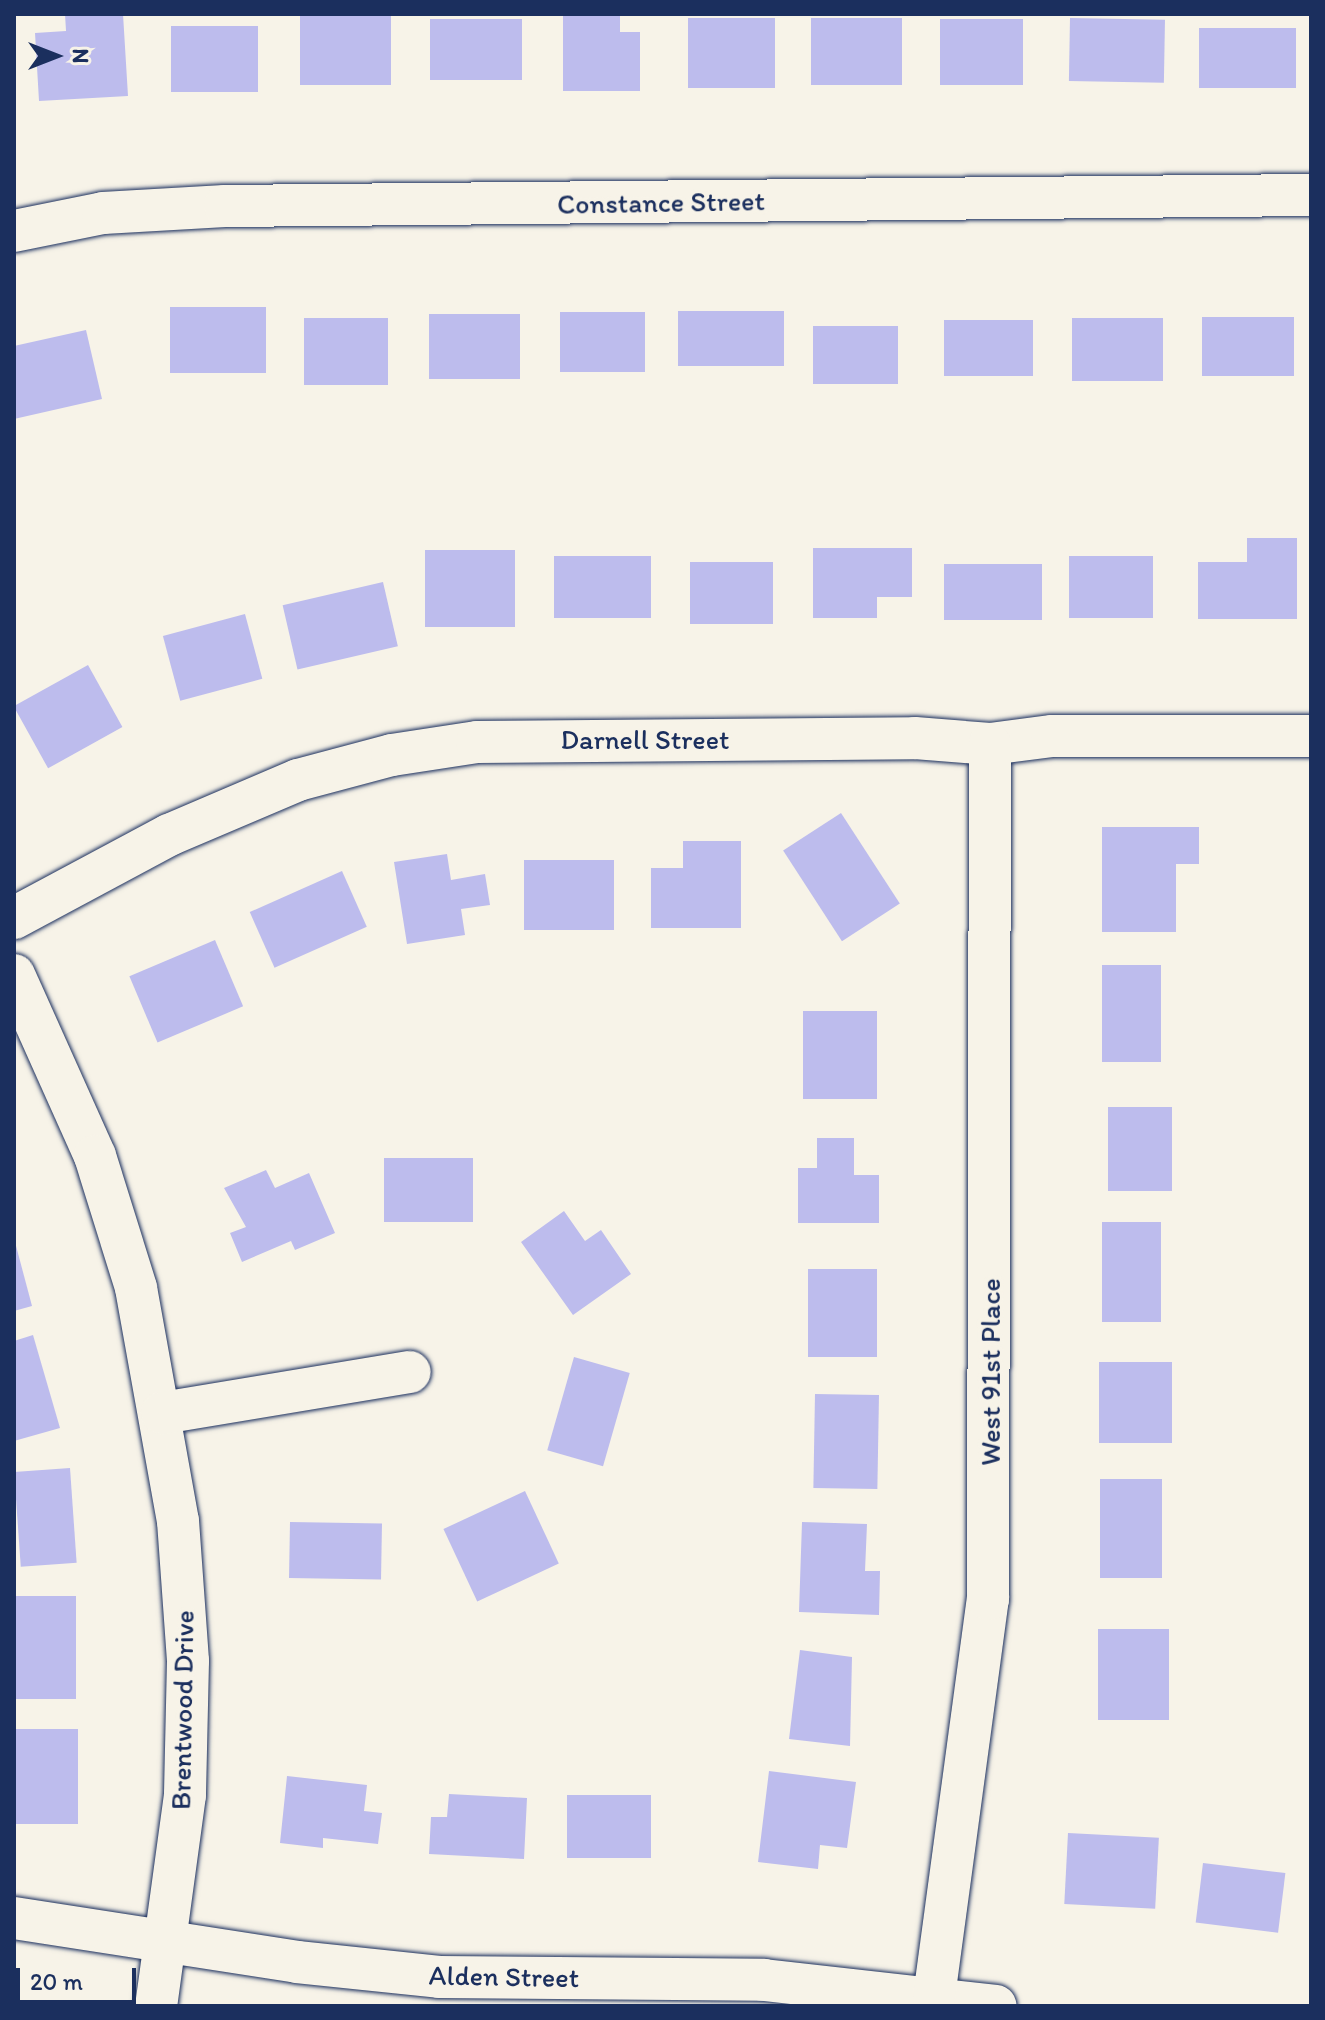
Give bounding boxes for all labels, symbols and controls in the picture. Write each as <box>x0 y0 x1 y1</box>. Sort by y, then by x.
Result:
north arrow <box>16 16 96 96</box>
text: N <box>67 49 94 63</box>
street label: Constance Street <box>557 183 765 221</box>
street label: Darnell Street <box>561 722 729 756</box>
street label: West 91st Place <box>973 1279 1007 1465</box>
street label: Brentwood Drive <box>163 1610 201 1810</box>
scale bar <box>20 1952 140 2002</box>
street label: Alden Street <box>429 1958 579 1994</box>
text: 20 m <box>30 1967 83 1996</box>

